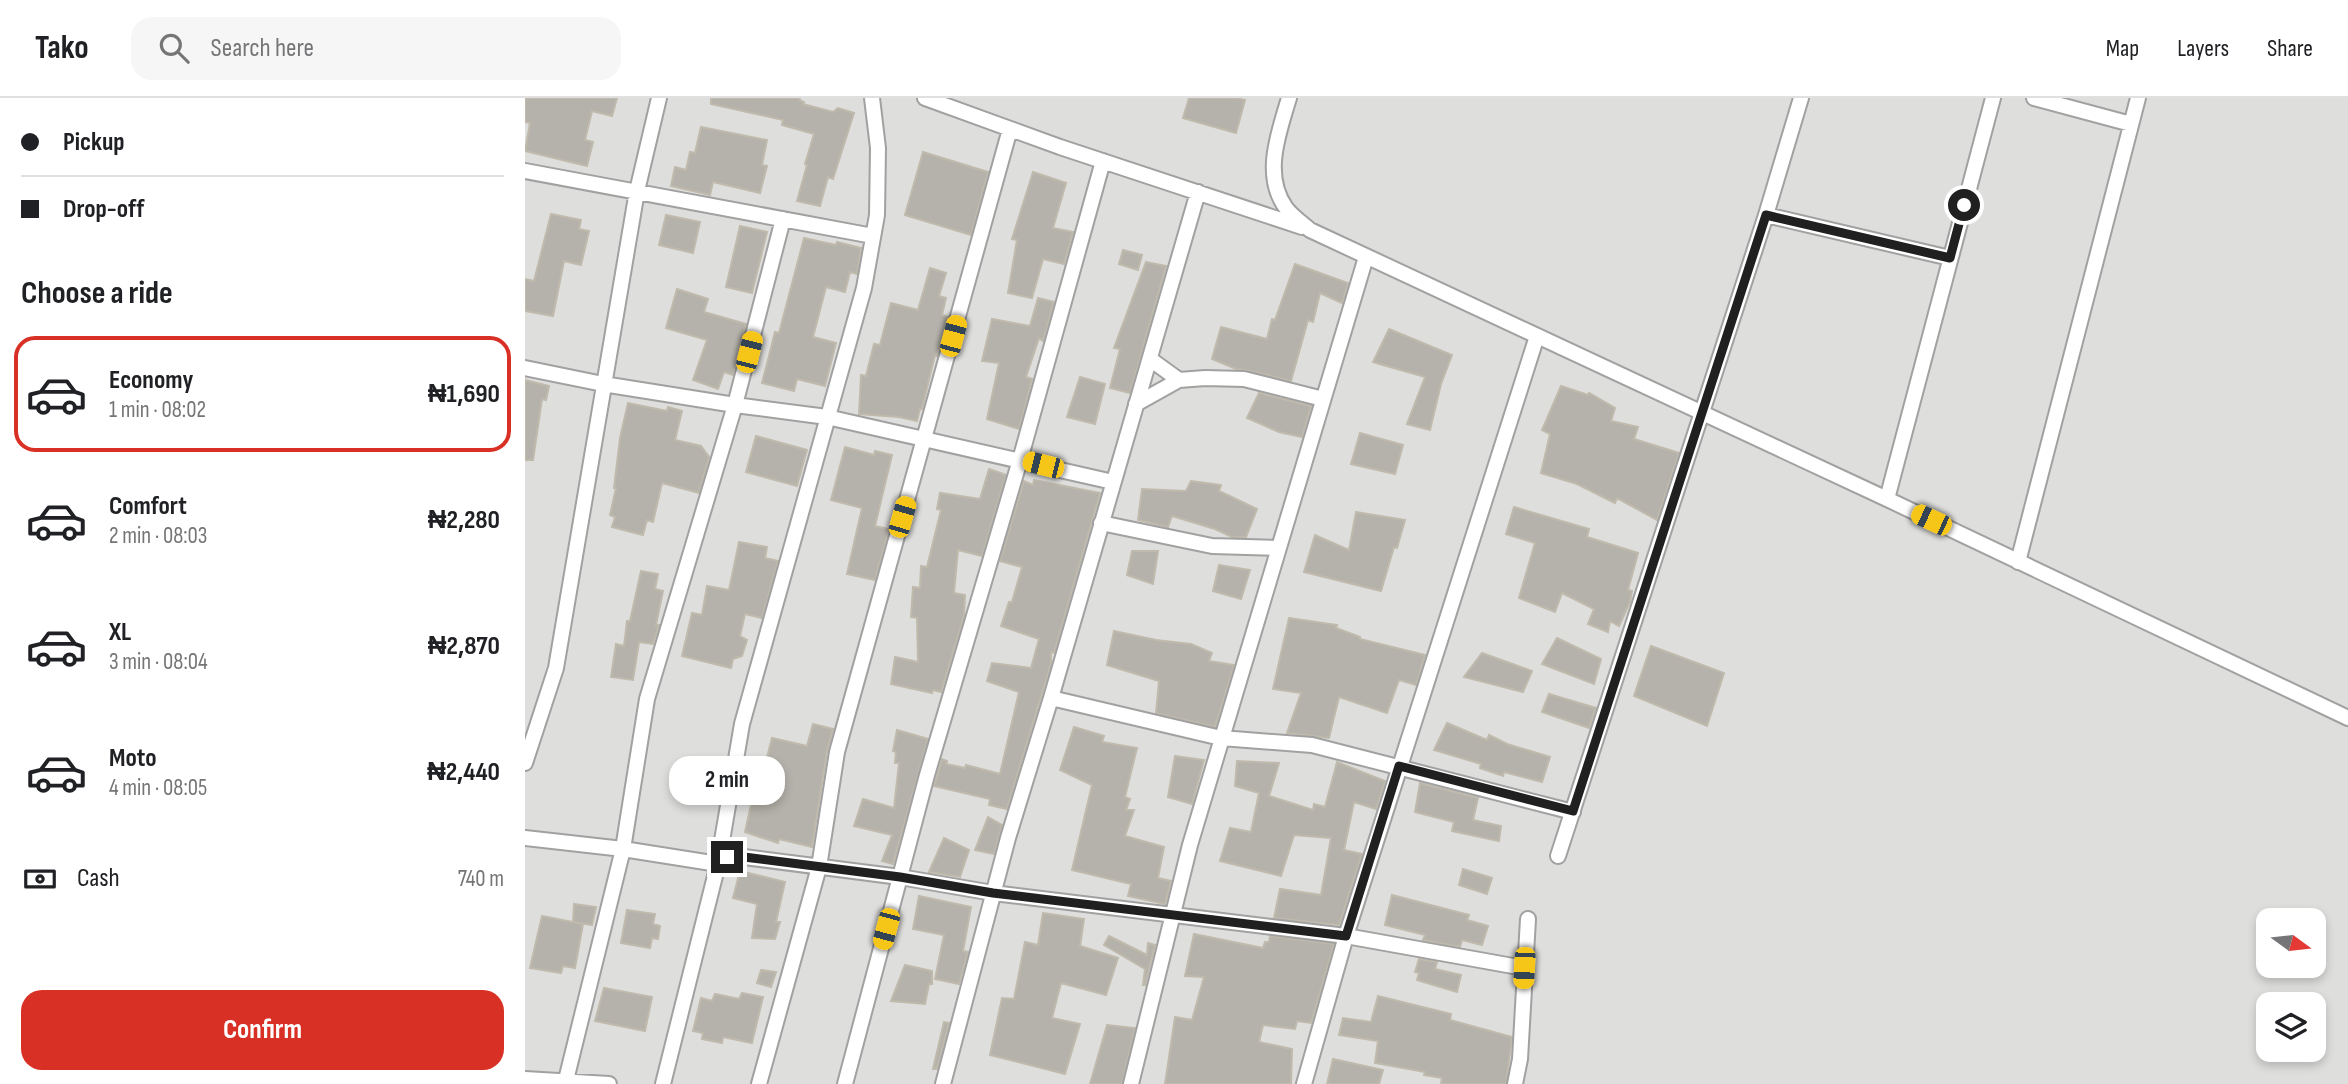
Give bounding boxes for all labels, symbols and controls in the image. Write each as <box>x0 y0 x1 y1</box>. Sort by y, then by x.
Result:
search box <box>131 17 621 80</box>
text: Tako <box>35 28 89 68</box>
icon: search <box>155 29 193 67</box>
text: Search here <box>211 33 314 64</box>
text: Map <box>2106 34 2139 63</box>
text: Layers <box>2177 34 2229 63</box>
text: Share <box>2267 34 2313 63</box>
text: Pickup <box>63 127 125 158</box>
route start <box>1948 189 1980 221</box>
text: Drop-off <box>63 194 144 225</box>
text: Choose a ride <box>21 274 173 313</box>
car <box>938 313 969 359</box>
car <box>734 329 765 375</box>
icon: car <box>25 363 88 426</box>
text: Economy <box>109 365 193 396</box>
text: ₦1,690 <box>428 379 500 410</box>
text: 1 min · 08:02 <box>109 396 206 424</box>
car <box>1021 450 1066 480</box>
icon: car <box>25 489 88 552</box>
text: Comfort <box>109 491 187 522</box>
car <box>887 494 918 540</box>
car <box>1908 502 1955 538</box>
text: ₦2,280 <box>428 505 500 536</box>
text: 2 min · 08:03 <box>109 522 207 550</box>
icon: car <box>25 615 88 678</box>
text: XL <box>109 617 131 648</box>
text: ₦2,870 <box>428 631 500 662</box>
text: 3 min · 08:04 <box>109 648 208 676</box>
icon: car <box>25 741 88 804</box>
text: Moto <box>109 743 157 774</box>
callout: 2 min <box>669 756 785 804</box>
text: ₦2,440 <box>427 757 500 788</box>
text: 2 min <box>705 766 749 794</box>
text: 4 min · 08:05 <box>109 774 207 802</box>
route end <box>711 841 743 873</box>
icon: cash <box>21 860 59 898</box>
text: Cash <box>77 863 120 894</box>
text: 740 m <box>458 865 504 893</box>
car <box>871 906 902 952</box>
north arrow <box>2256 908 2326 978</box>
map controls <box>2256 908 2326 1062</box>
car <box>1513 946 1536 990</box>
button: Confirm <box>21 990 504 1070</box>
button: layers <box>2256 992 2326 1062</box>

